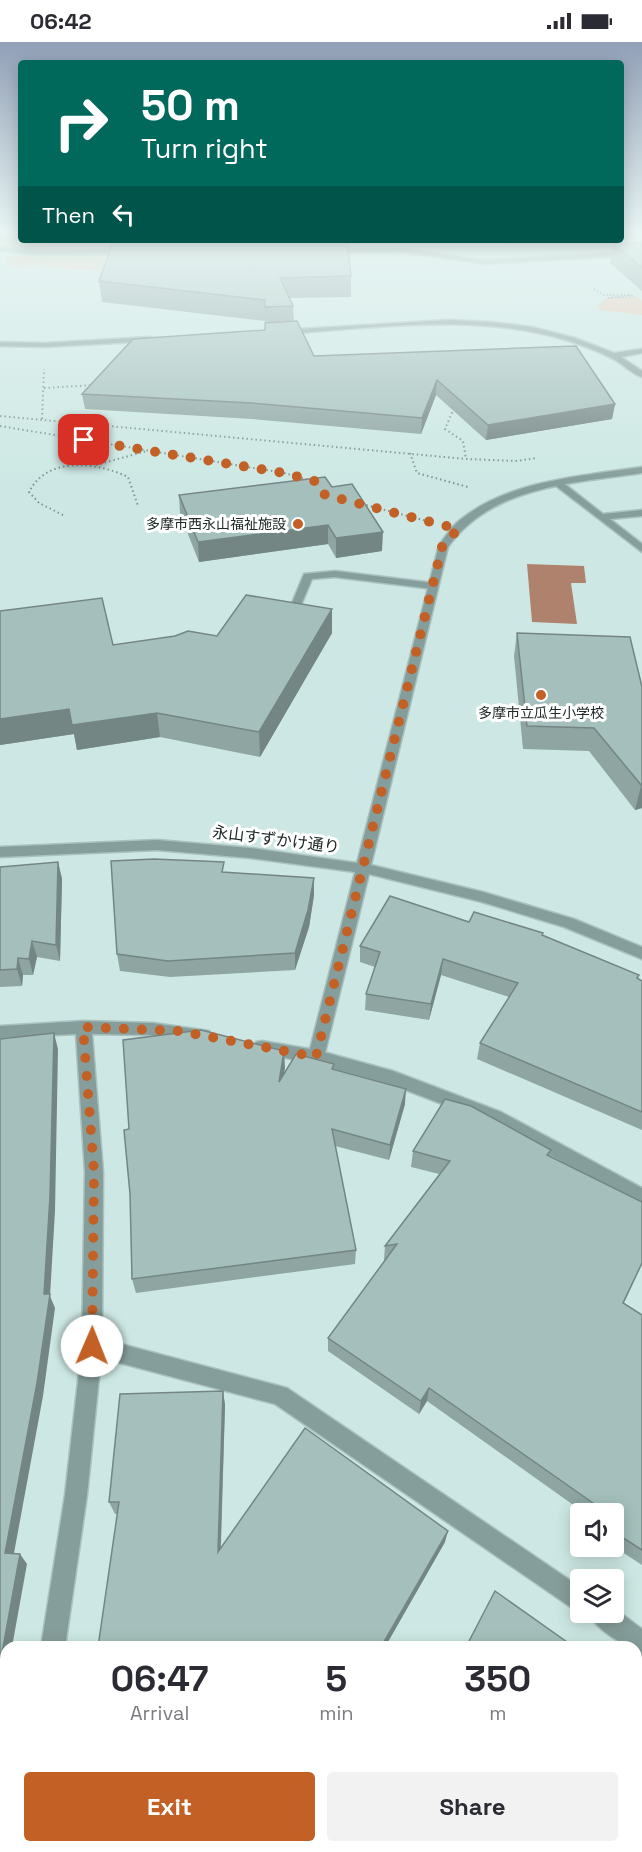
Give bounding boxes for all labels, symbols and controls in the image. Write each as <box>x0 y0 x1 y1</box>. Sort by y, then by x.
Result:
text: 06:42 <box>30 7 91 35</box>
text: 50 m <box>141 79 240 132</box>
icon: right <box>42 84 120 162</box>
text: Turn right <box>141 131 268 166</box>
icon: left <box>107 198 140 231</box>
text: Then <box>42 201 95 229</box>
pin <box>58 414 109 465</box>
icon: arrive <box>67 423 100 456</box>
place label: 多摩市西永山福祉施設 <box>146 515 286 533</box>
marker: 多摩市西永山福祉施設 <box>291 517 305 531</box>
marker: 多摩市立瓜生小学校 <box>534 688 548 702</box>
place label: 多摩市立瓜生小学校 <box>478 704 604 722</box>
street label: 永山すずかけ通り <box>211 821 341 858</box>
position arrow <box>60 1314 124 1378</box>
map controls <box>570 1503 624 1623</box>
button: sound <box>570 1503 624 1557</box>
button: layers <box>570 1569 624 1623</box>
text: 06:47 <box>111 1656 208 1702</box>
text: 5 <box>326 1656 347 1702</box>
text: 350 <box>464 1656 531 1702</box>
text: Arrival <box>130 1700 189 1726</box>
text: min <box>319 1700 354 1726</box>
text: m <box>489 1700 506 1726</box>
button: Exit <box>24 1772 315 1841</box>
button: Share <box>327 1772 618 1841</box>

